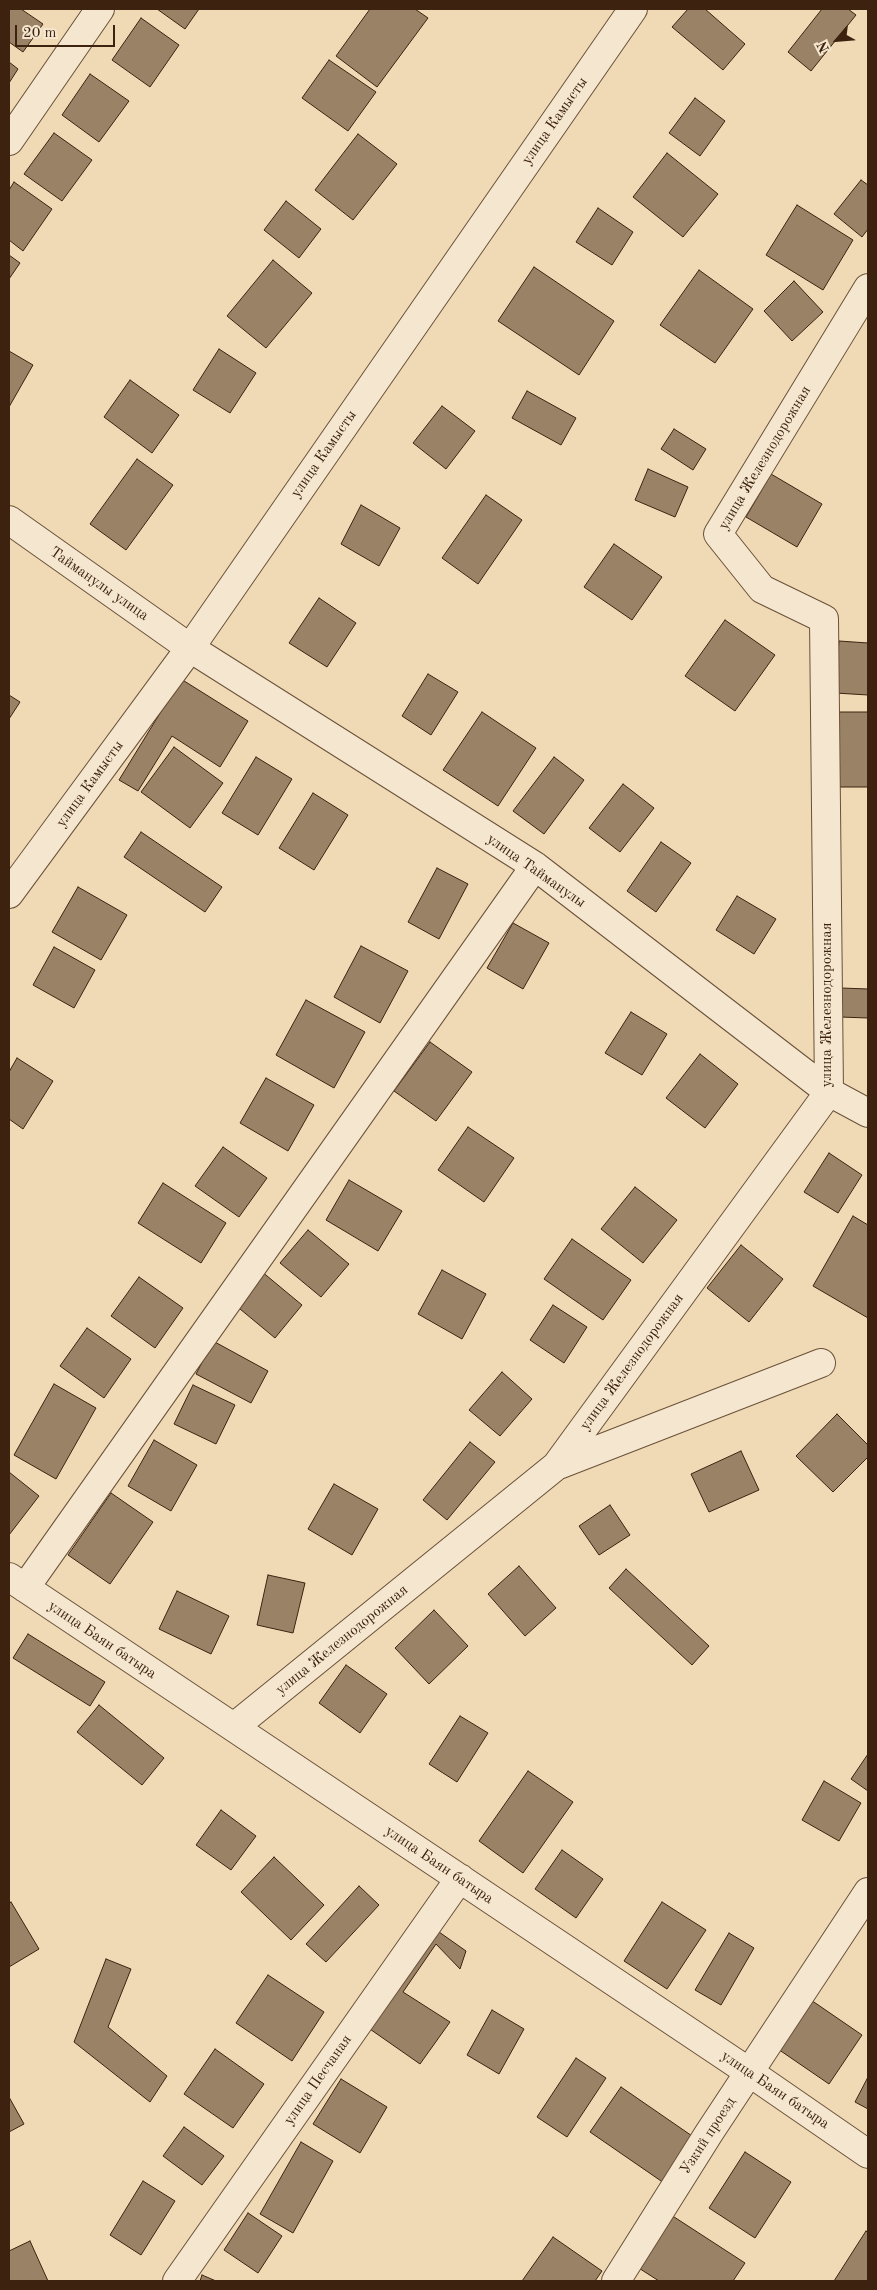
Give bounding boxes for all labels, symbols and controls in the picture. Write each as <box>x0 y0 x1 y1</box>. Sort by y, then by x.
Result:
scale bar <box>18 15 118 47</box>
north arrow <box>812 15 862 65</box>
text: 20 m <box>23 26 57 41</box>
text: N <box>815 39 832 55</box>
street label: улица Камысты <box>518 74 592 168</box>
street label: улица Железнодорожная <box>715 383 815 533</box>
street label: улица Камысты <box>287 407 361 501</box>
street label: Тайманулы улица <box>46 543 152 625</box>
street label: улица Камысты <box>52 737 128 831</box>
street label: улица Тайманулы <box>483 830 589 912</box>
street label: улица Железнодорожная <box>818 923 836 1087</box>
street label: улица Железнодорожная <box>576 1290 688 1434</box>
street label: улица Железнодорожная <box>272 1581 412 1699</box>
street label: улица Баян батыра <box>44 1597 160 1683</box>
street label: улица Баян батыра <box>381 1822 497 1908</box>
street label: улица Песчаная <box>280 2031 356 2129</box>
street label: улица Баян батыра <box>717 2047 833 2133</box>
street label: Узкий проезд <box>676 2094 740 2178</box>

